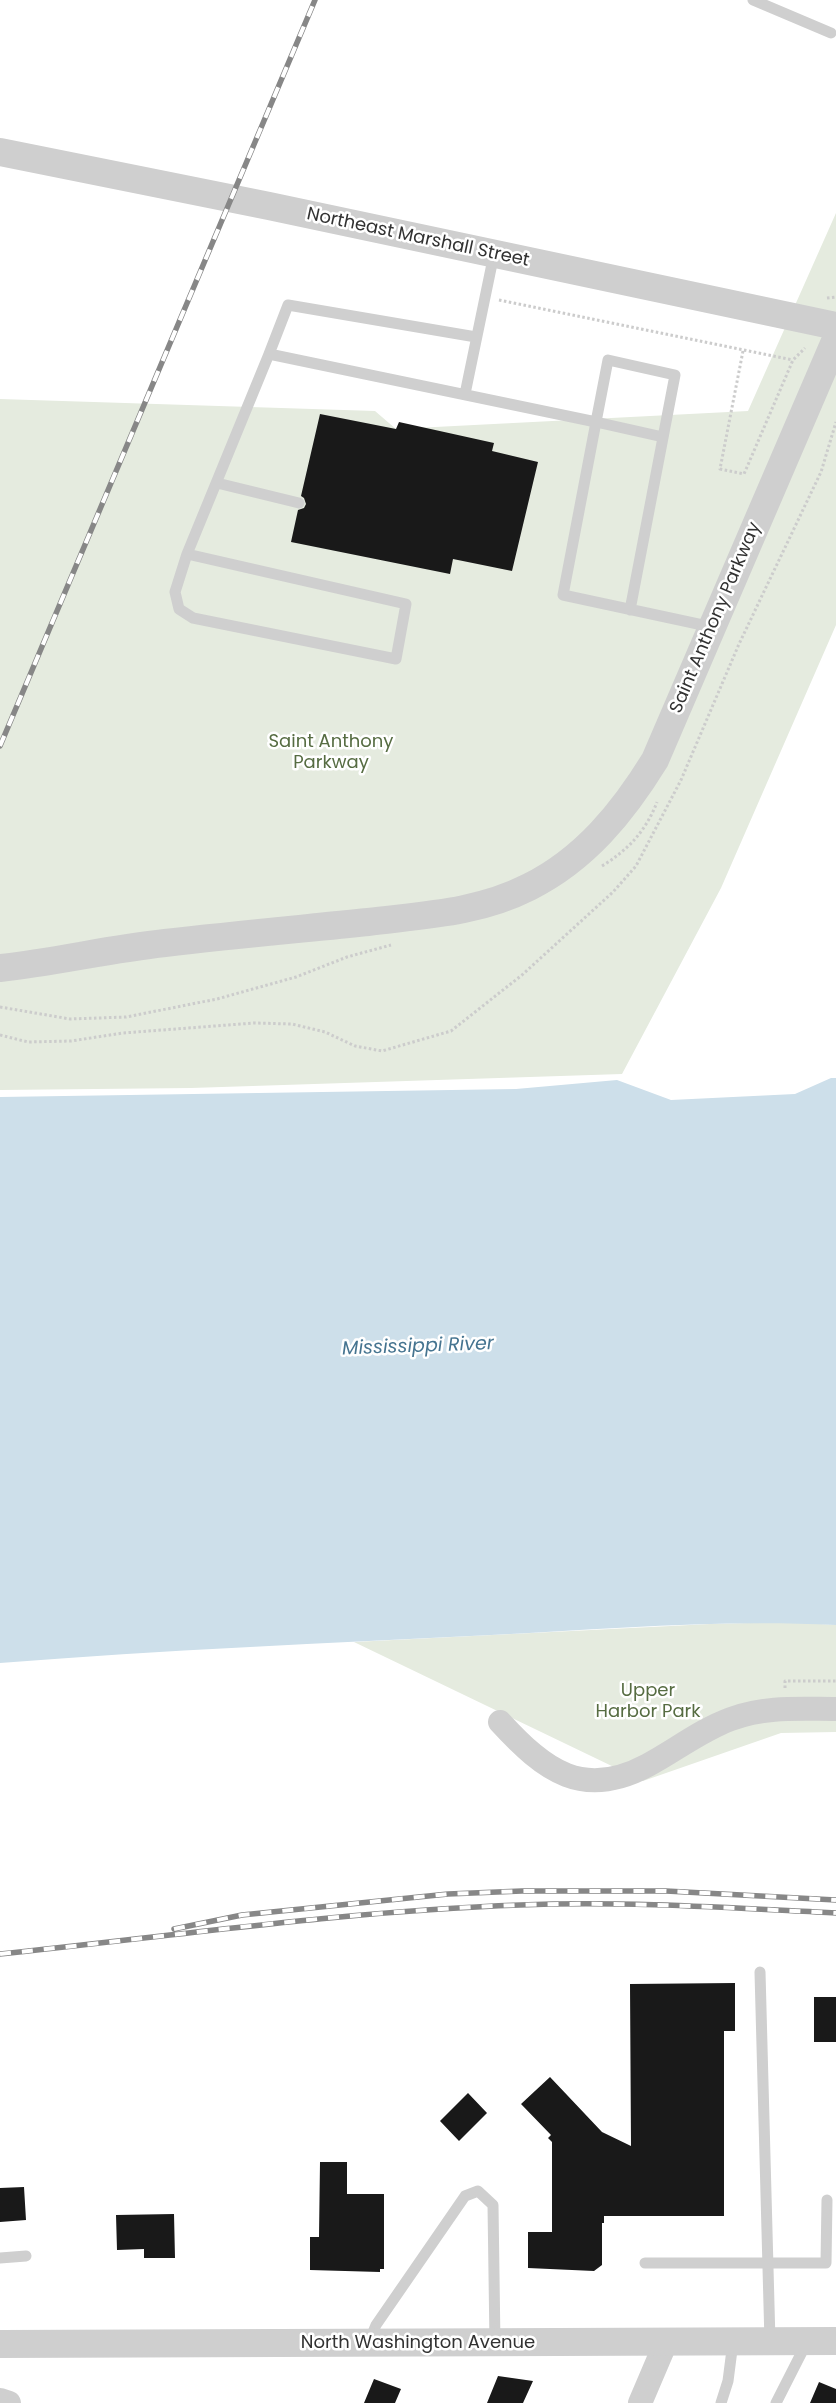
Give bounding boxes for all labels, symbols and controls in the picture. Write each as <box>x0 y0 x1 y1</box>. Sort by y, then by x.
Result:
street label: Northeast Marshall Street <box>305 204 531 272</box>
street label: Saint Anthony Parkway <box>666 519 766 717</box>
park label: Saint Anthony Parkway <box>269 731 393 774</box>
water label: Mississippi River <box>342 1333 494 1361</box>
park label: Upper Harbor Park <box>595 1680 701 1722</box>
street label: North Washington Avenue <box>301 2332 535 2354</box>

